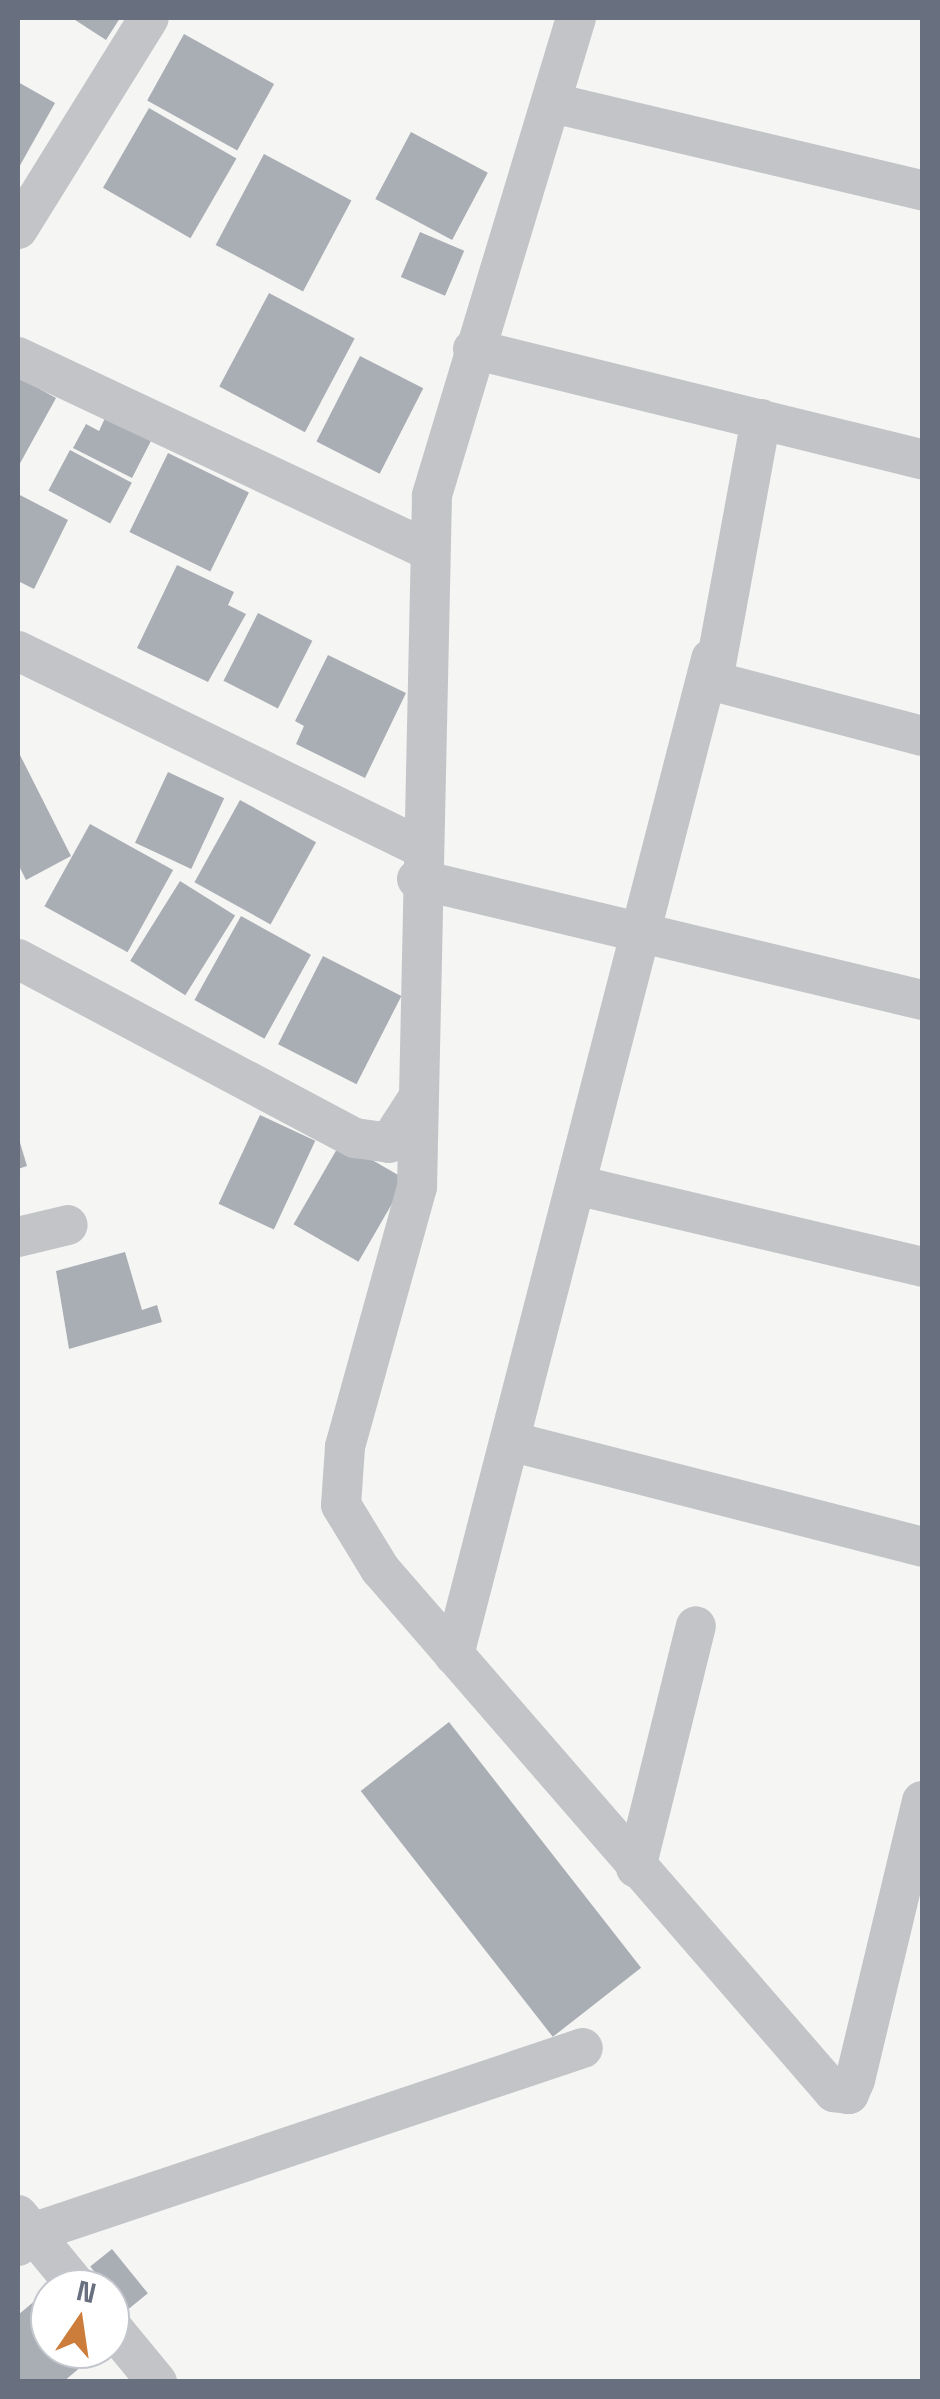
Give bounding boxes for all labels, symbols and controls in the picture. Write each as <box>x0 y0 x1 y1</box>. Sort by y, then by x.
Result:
north arrow <box>30 2269 130 2369</box>
text: N <box>73 2272 99 2311</box>

